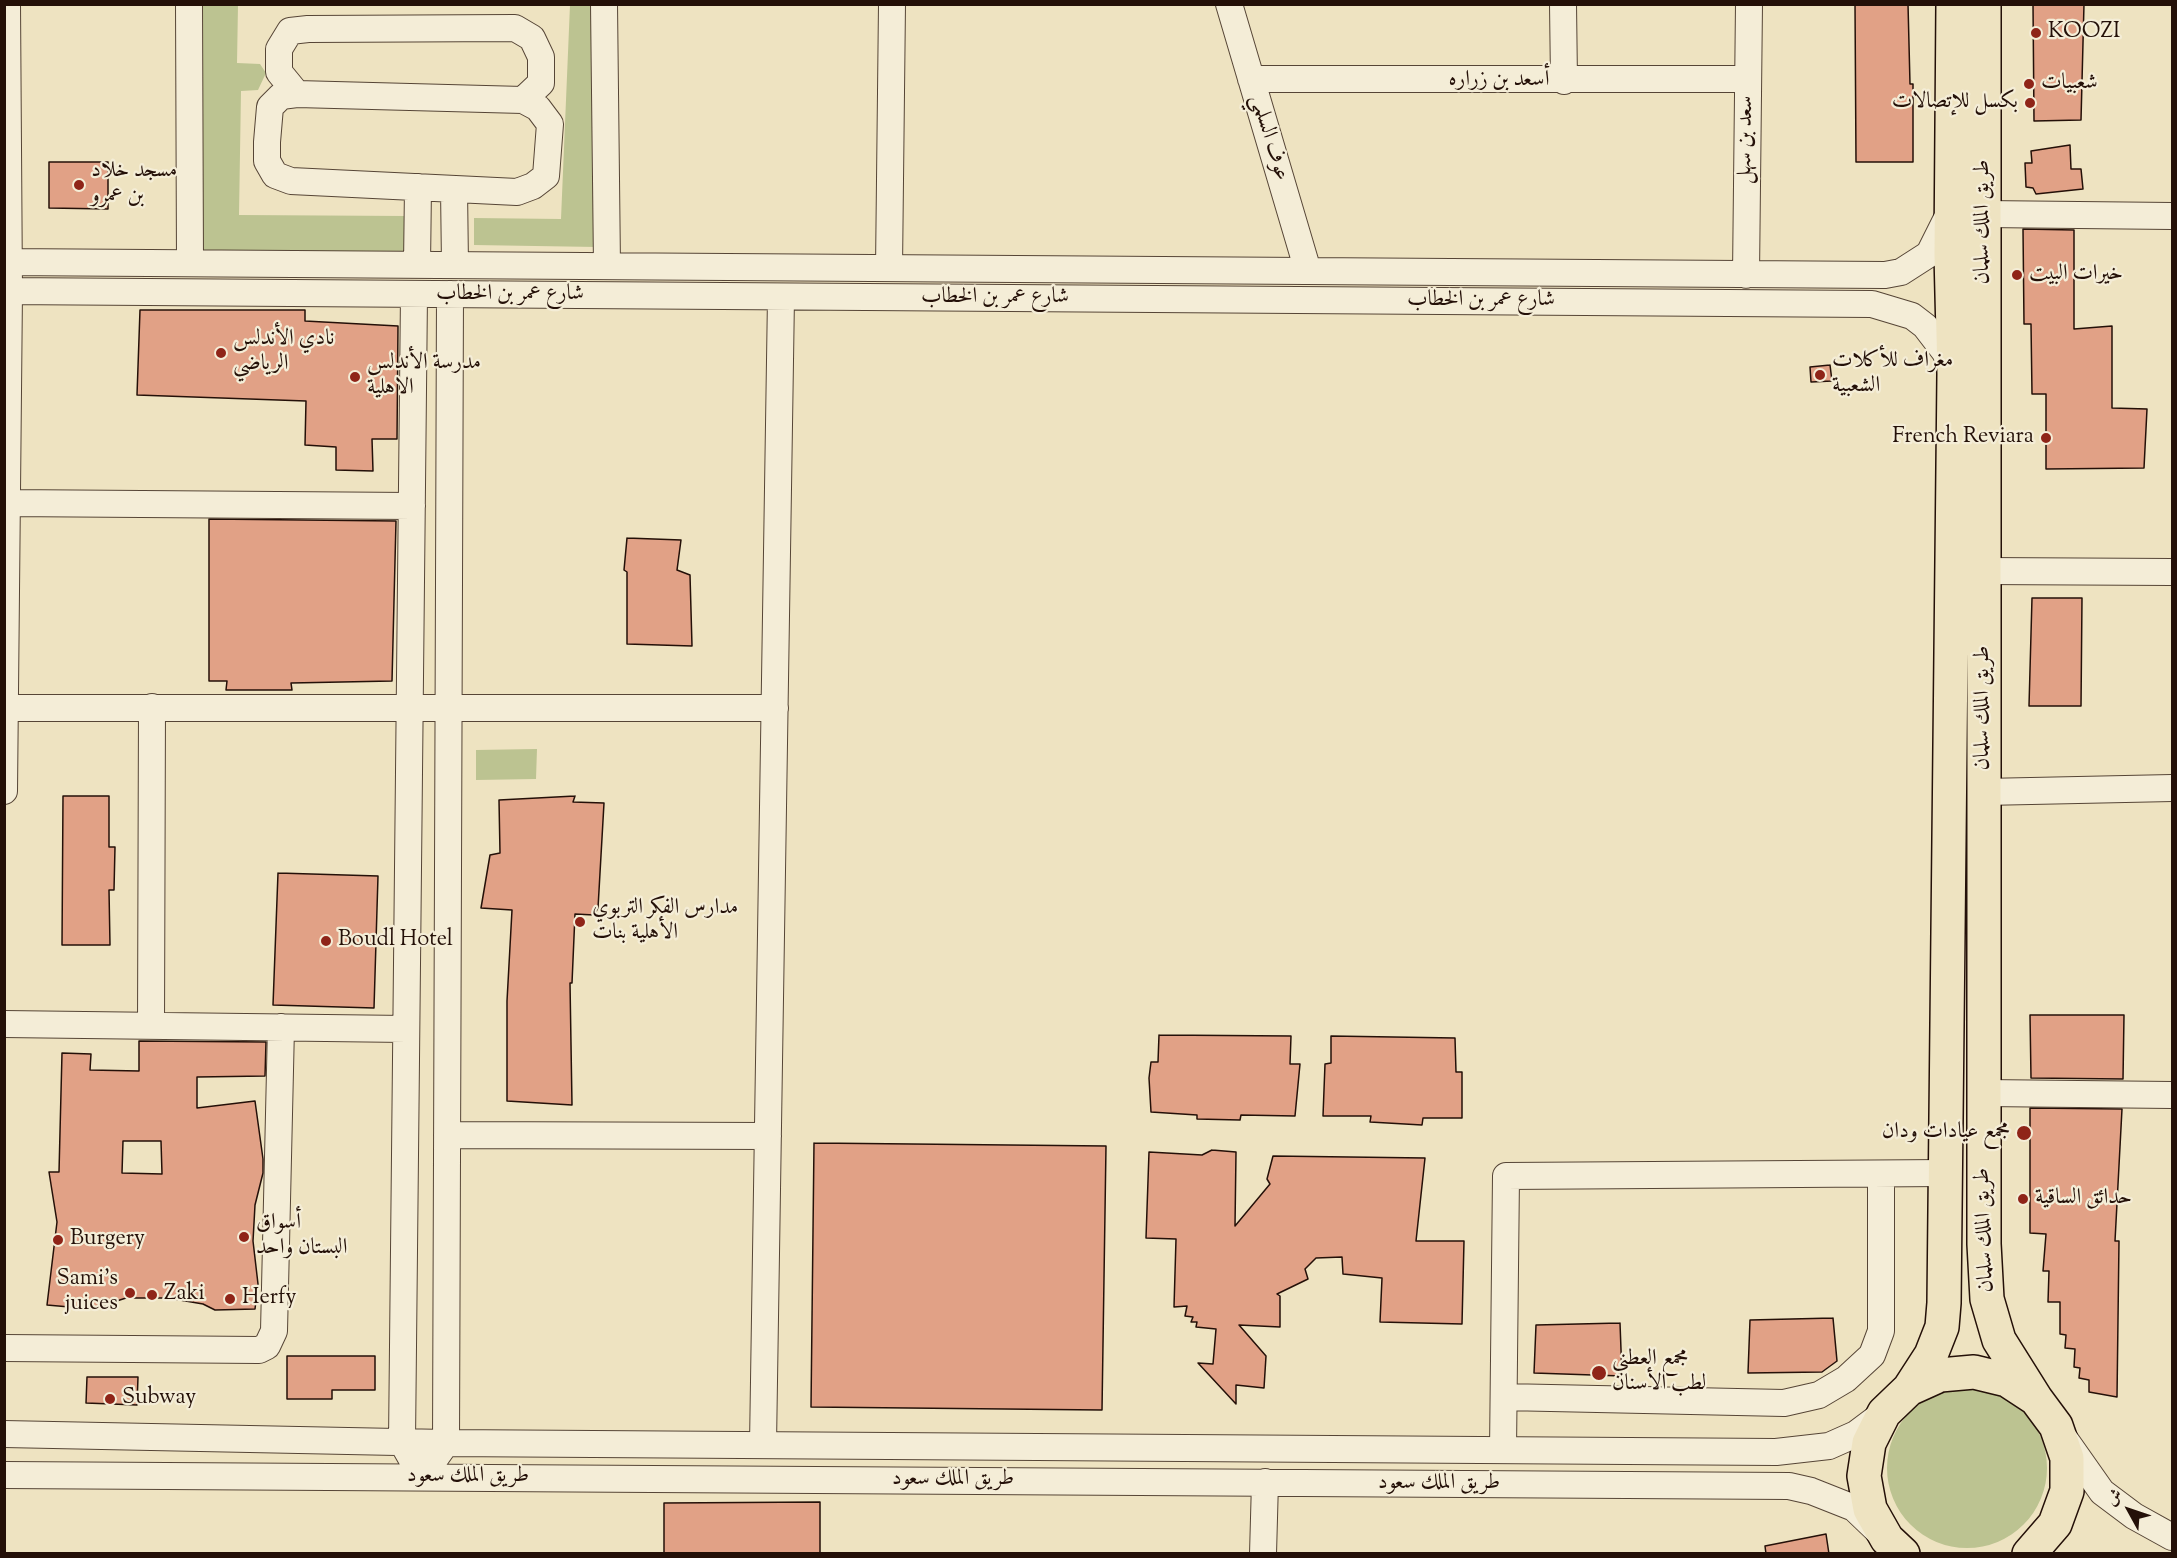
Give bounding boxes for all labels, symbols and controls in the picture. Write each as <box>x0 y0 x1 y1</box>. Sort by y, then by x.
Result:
place label: KOOZI <box>2048 20 2120 46</box>
marker: KOOZI <box>2029 26 2043 40</box>
street label: أسعد بن زراره <box>1448 68 1550 94</box>
place label: شعبيات <box>2041 71 2098 97</box>
marker: شعبيات <box>2022 77 2036 91</box>
place label: بكسل للإتصالات <box>1892 90 2018 116</box>
street label: عوف السلمي <box>1242 92 1294 184</box>
street label: سعد بن سهل <box>1733 95 1761 185</box>
marker: بكسل للإتصالات <box>2023 96 2037 110</box>
place label: مسجد خلاد بن عمرو <box>91 159 177 210</box>
street label: طريق الملك سلمان <box>1971 160 1997 284</box>
marker: مسجد خلاد بن عمرو <box>72 178 86 192</box>
place label: خيرات البيت <box>2029 262 2123 288</box>
marker: خيرات البيت <box>2010 268 2024 282</box>
street label: شارع عمر بن الخطاب <box>436 282 584 308</box>
street label: شارع عمر بن الخطاب <box>921 285 1069 311</box>
street label: شارع عمر بن الخطاب <box>1407 288 1555 314</box>
place label: نادي الأندلس الرياضي <box>233 327 334 378</box>
marker: نادي الأندلس الرياضي <box>214 346 228 360</box>
place label: مغراف للأكلات الشعبية <box>1832 349 1953 400</box>
place label: مدرسة الأندلس الاهلية <box>367 351 481 402</box>
marker: مغراف للأكلات الشعبية <box>1813 368 1827 382</box>
marker: مدرسة الأندلس الاهلية <box>348 370 362 384</box>
place label: French Reviara <box>1892 425 2034 451</box>
marker: French Reviara <box>2039 431 2053 445</box>
street label: طريق الملك سلمان <box>1971 646 1997 770</box>
place label: مدارس الفكر التربوي الأهلية بنات <box>592 896 738 948</box>
marker: مدارس الفكر التربوي الأهلية بنات <box>573 915 587 929</box>
place label: Boudl Hotel <box>338 928 453 954</box>
marker: Boudl Hotel <box>319 934 333 948</box>
place label: مجمع عيادات ودان <box>1882 1120 2010 1146</box>
marker: مجمع عيادات ودان <box>2015 1124 2033 1142</box>
street label: طريق الملك سلمان <box>1971 1167 2001 1293</box>
place label: حدائق الساقية <box>2035 1186 2132 1212</box>
marker: حدائق الساقية <box>2016 1192 2030 1206</box>
place label: أسواق البستان واحد <box>256 1211 347 1262</box>
place label: Burgery <box>70 1227 145 1253</box>
marker: أسواق البستان واحد <box>237 1230 251 1244</box>
marker: Burgery <box>51 1233 65 1247</box>
place label: Sami's juices <box>57 1267 118 1318</box>
place label: Zaki <box>164 1282 205 1308</box>
marker: Sami's juices <box>123 1286 137 1300</box>
place label: Herfy <box>242 1286 296 1312</box>
marker: Zaki <box>145 1288 159 1302</box>
marker: Herfy <box>223 1292 237 1306</box>
place label: مجمع العطني لطب الأسنان <box>1612 1347 1706 1398</box>
marker: مجمع العطني لطب الأسنان <box>1590 1364 1608 1382</box>
place label: Subway <box>122 1386 196 1412</box>
marker: Subway <box>103 1392 117 1406</box>
street label: طريق الملك سعود <box>407 1464 529 1490</box>
street label: طريق الملك سعود <box>892 1467 1014 1493</box>
street label: طريق الملك سعود <box>1378 1471 1500 1497</box>
north arrow <box>2099 1480 2159 1540</box>
text: ش <box>2101 1485 2129 1512</box>

